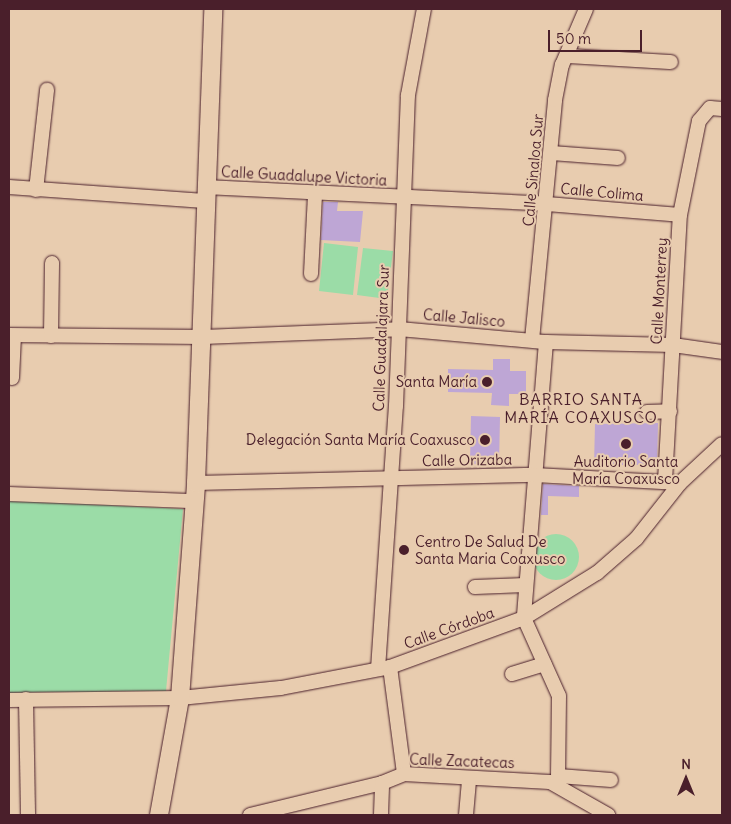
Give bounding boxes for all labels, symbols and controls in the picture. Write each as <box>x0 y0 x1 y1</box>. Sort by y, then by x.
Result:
scale bar <box>551 20 645 52</box>
text: 50 m <box>556 29 591 48</box>
street label: Calle Sinaloa Sur <box>519 113 547 227</box>
street label: Calle Guadalupe Victoria <box>220 163 388 189</box>
street label: Calle Colima <box>560 179 644 205</box>
street label: Calle Monterrey <box>647 237 671 345</box>
street label: Calle Guadalajara Sur <box>369 264 393 412</box>
street label: Calle Jalisco <box>422 305 506 331</box>
place label: Santa María <box>396 373 477 391</box>
marker: Santa María <box>481 376 493 388</box>
district label: BARRIO SANTA MARÍA COAXUSCO <box>502 389 660 427</box>
place label: Delegación Santa María Coaxusco <box>246 431 475 449</box>
marker: Delegación Santa María Coaxusco <box>479 434 491 446</box>
marker: Auditorio Santa María Coaxusco <box>620 438 632 450</box>
street label: Calle Orizaba <box>422 450 512 470</box>
place label: Auditorio Santa María Coaxusco <box>572 452 680 487</box>
place label: Centro De Salud De Santa Maria Coaxusco <box>415 532 565 567</box>
marker: Centro De Salud De Santa Maria Coaxusco <box>397 543 411 557</box>
street label: Calle Córdoba <box>401 603 497 653</box>
street label: Calle Zacatecas <box>409 750 515 772</box>
north arrow <box>661 754 711 804</box>
text: N <box>681 755 691 773</box>

